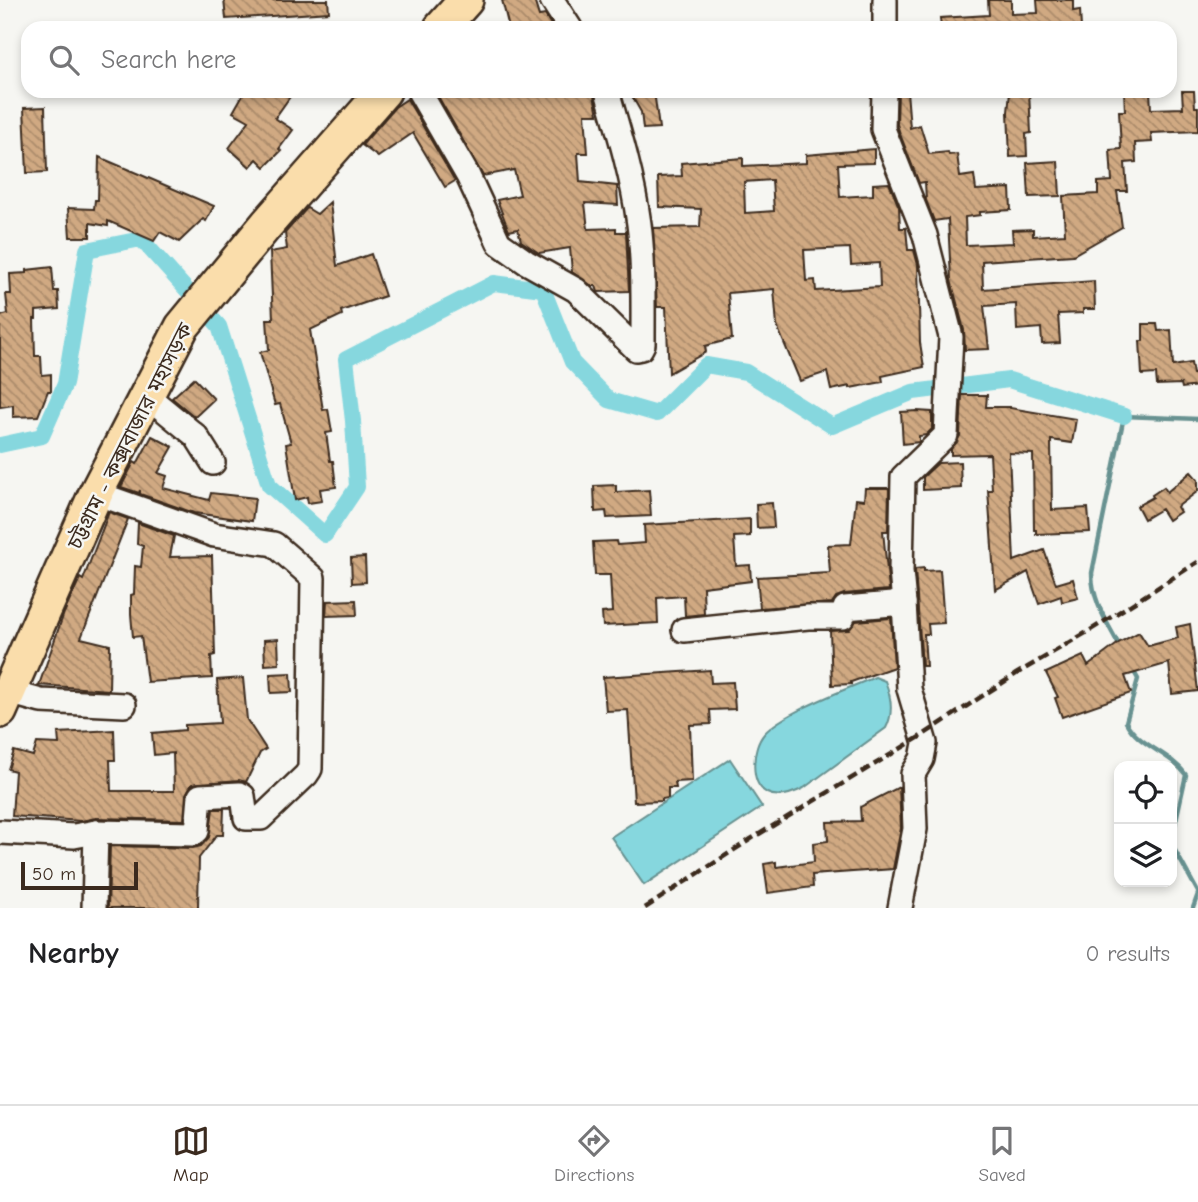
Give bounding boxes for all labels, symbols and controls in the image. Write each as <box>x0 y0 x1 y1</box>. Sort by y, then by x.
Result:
search box <box>21 21 1177 98</box>
icon: search <box>45 41 83 79</box>
text: Search here <box>101 45 236 75</box>
street label: চট্টগ্রাম - কক্সবাজার মহাসড়ক <box>62 318 198 554</box>
map controls <box>1114 761 1177 887</box>
button: locate <box>1114 761 1177 824</box>
button: layers <box>1114 824 1177 887</box>
scale bar <box>21 859 138 891</box>
text: 50 m <box>32 863 76 885</box>
text: Nearby <box>28 936 119 971</box>
text: 0 results <box>1086 940 1170 967</box>
tab: Map <box>172 1122 210 1186</box>
tab: Directions <box>554 1122 634 1186</box>
tab: Saved <box>979 1122 1026 1186</box>

